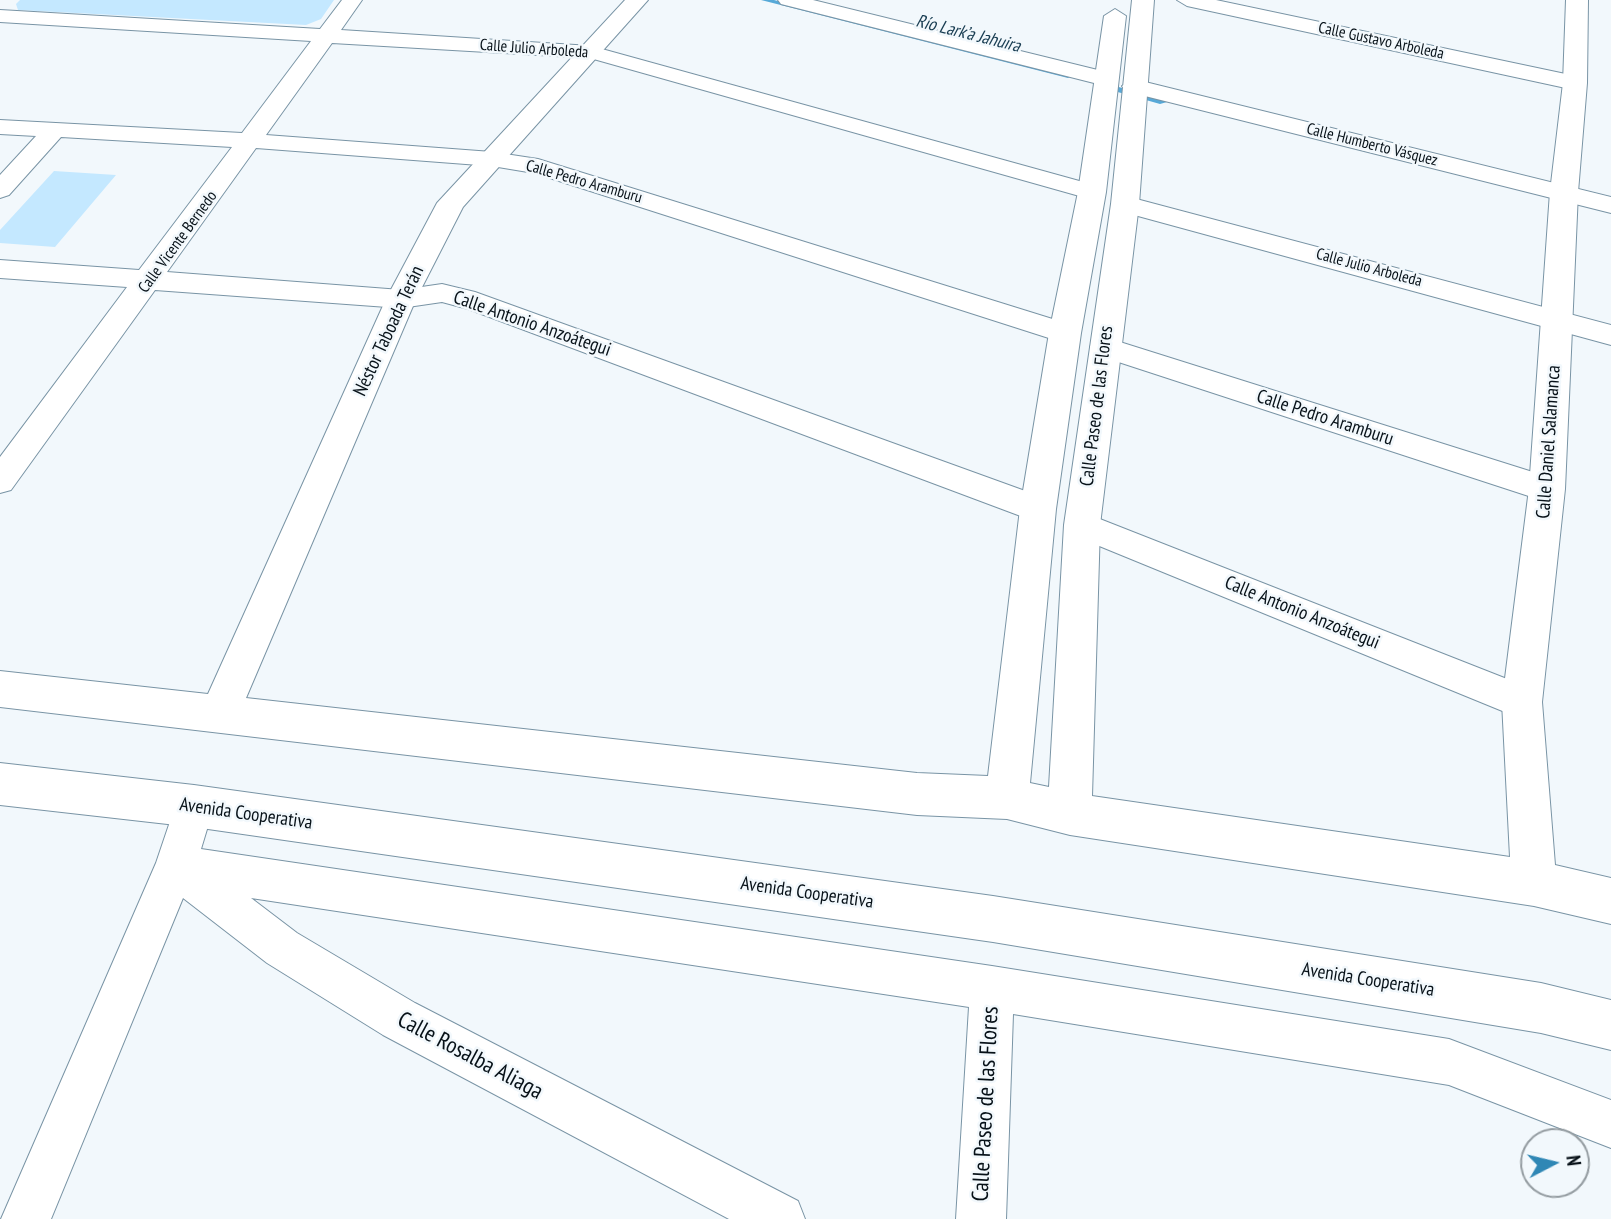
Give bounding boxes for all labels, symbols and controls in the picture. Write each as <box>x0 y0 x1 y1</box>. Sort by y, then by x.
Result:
water label: Río Lark’a Jahuira <box>914 11 1022 57</box>
street label: Calle Gustavo Arboleda <box>1316 18 1446 64</box>
street label: Calle Julio Arboleda <box>479 36 589 62</box>
street label: Calle Humberto Vásquez <box>1304 119 1440 171</box>
street label: Calle Pedro Aramburu <box>524 156 644 208</box>
street label: Calle Vicente Bernedo <box>135 187 221 297</box>
street label: Calle Julio Arboleda <box>1314 245 1424 291</box>
street label: Néstor Taboada Terán <box>349 262 429 400</box>
street label: Calle Antonio Anzoátegui <box>450 286 614 362</box>
street label: Calle Paseo de las Flores <box>1076 325 1118 487</box>
street label: Calle Daniel Salamanca <box>1532 365 1566 519</box>
street label: Calle Pedro Aramburu <box>1254 385 1396 451</box>
street label: Calle Antonio Anzoátegui <box>1221 571 1383 655</box>
street label: Avenida Cooperativa <box>178 793 314 835</box>
street label: Avenida Cooperativa <box>739 872 875 914</box>
street label: Avenida Cooperativa <box>1300 958 1436 1002</box>
street label: Calle Rosalba Aliaga <box>393 1006 547 1106</box>
street label: Calle Paseo de las Flores <box>967 1006 1005 1202</box>
north arrow <box>1520 1128 1590 1198</box>
text: N <box>1561 1154 1586 1167</box>

